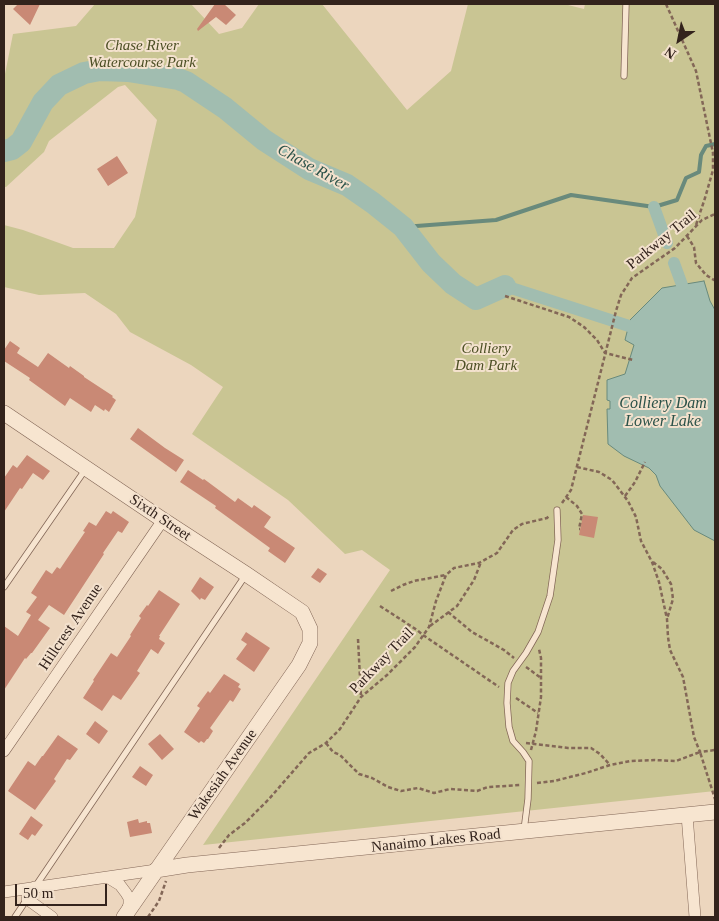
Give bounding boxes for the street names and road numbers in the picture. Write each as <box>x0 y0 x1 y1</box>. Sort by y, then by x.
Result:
street label: Parkway Trail <box>623 206 701 274</box>
street label: Sixth Street <box>126 491 194 545</box>
street label: Hillcrest Avenue <box>35 580 107 674</box>
street label: Parkway Trail <box>346 624 418 698</box>
street label: Wakesiah Avenue <box>185 726 261 824</box>
street label: Nanaimo Lakes Road <box>370 825 502 857</box>

